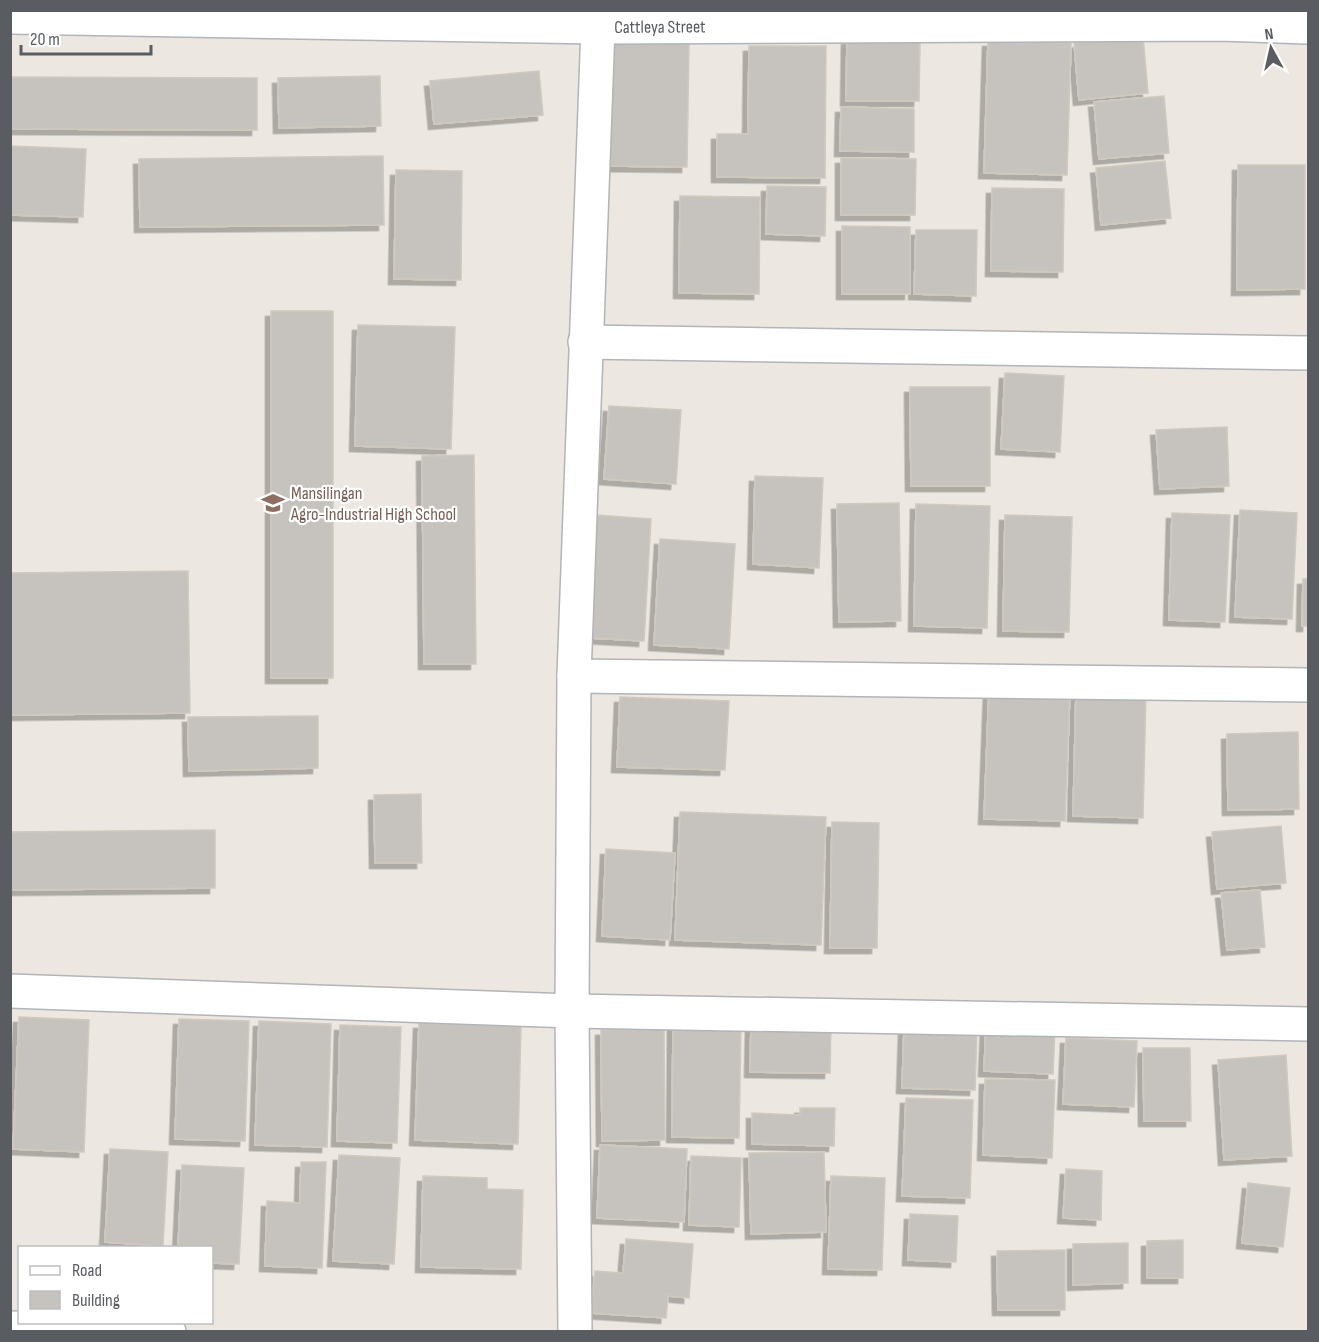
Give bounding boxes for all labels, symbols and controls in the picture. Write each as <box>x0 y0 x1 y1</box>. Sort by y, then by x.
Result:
street label: Cattleya Street <box>614 16 706 38</box>
scale bar <box>21 18 152 56</box>
north arrow <box>1241 18 1301 78</box>
text: N <box>1264 25 1275 45</box>
text: 20 m <box>30 29 60 50</box>
place label: Mansilingan Agro-Industrial High School <box>290 483 456 525</box>
school or university icon: Mansilingan Agro-Industrial High School <box>260 490 286 516</box>
legend <box>18 1246 213 1324</box>
text: Road <box>72 1260 102 1281</box>
text: Building <box>72 1290 120 1311</box>

